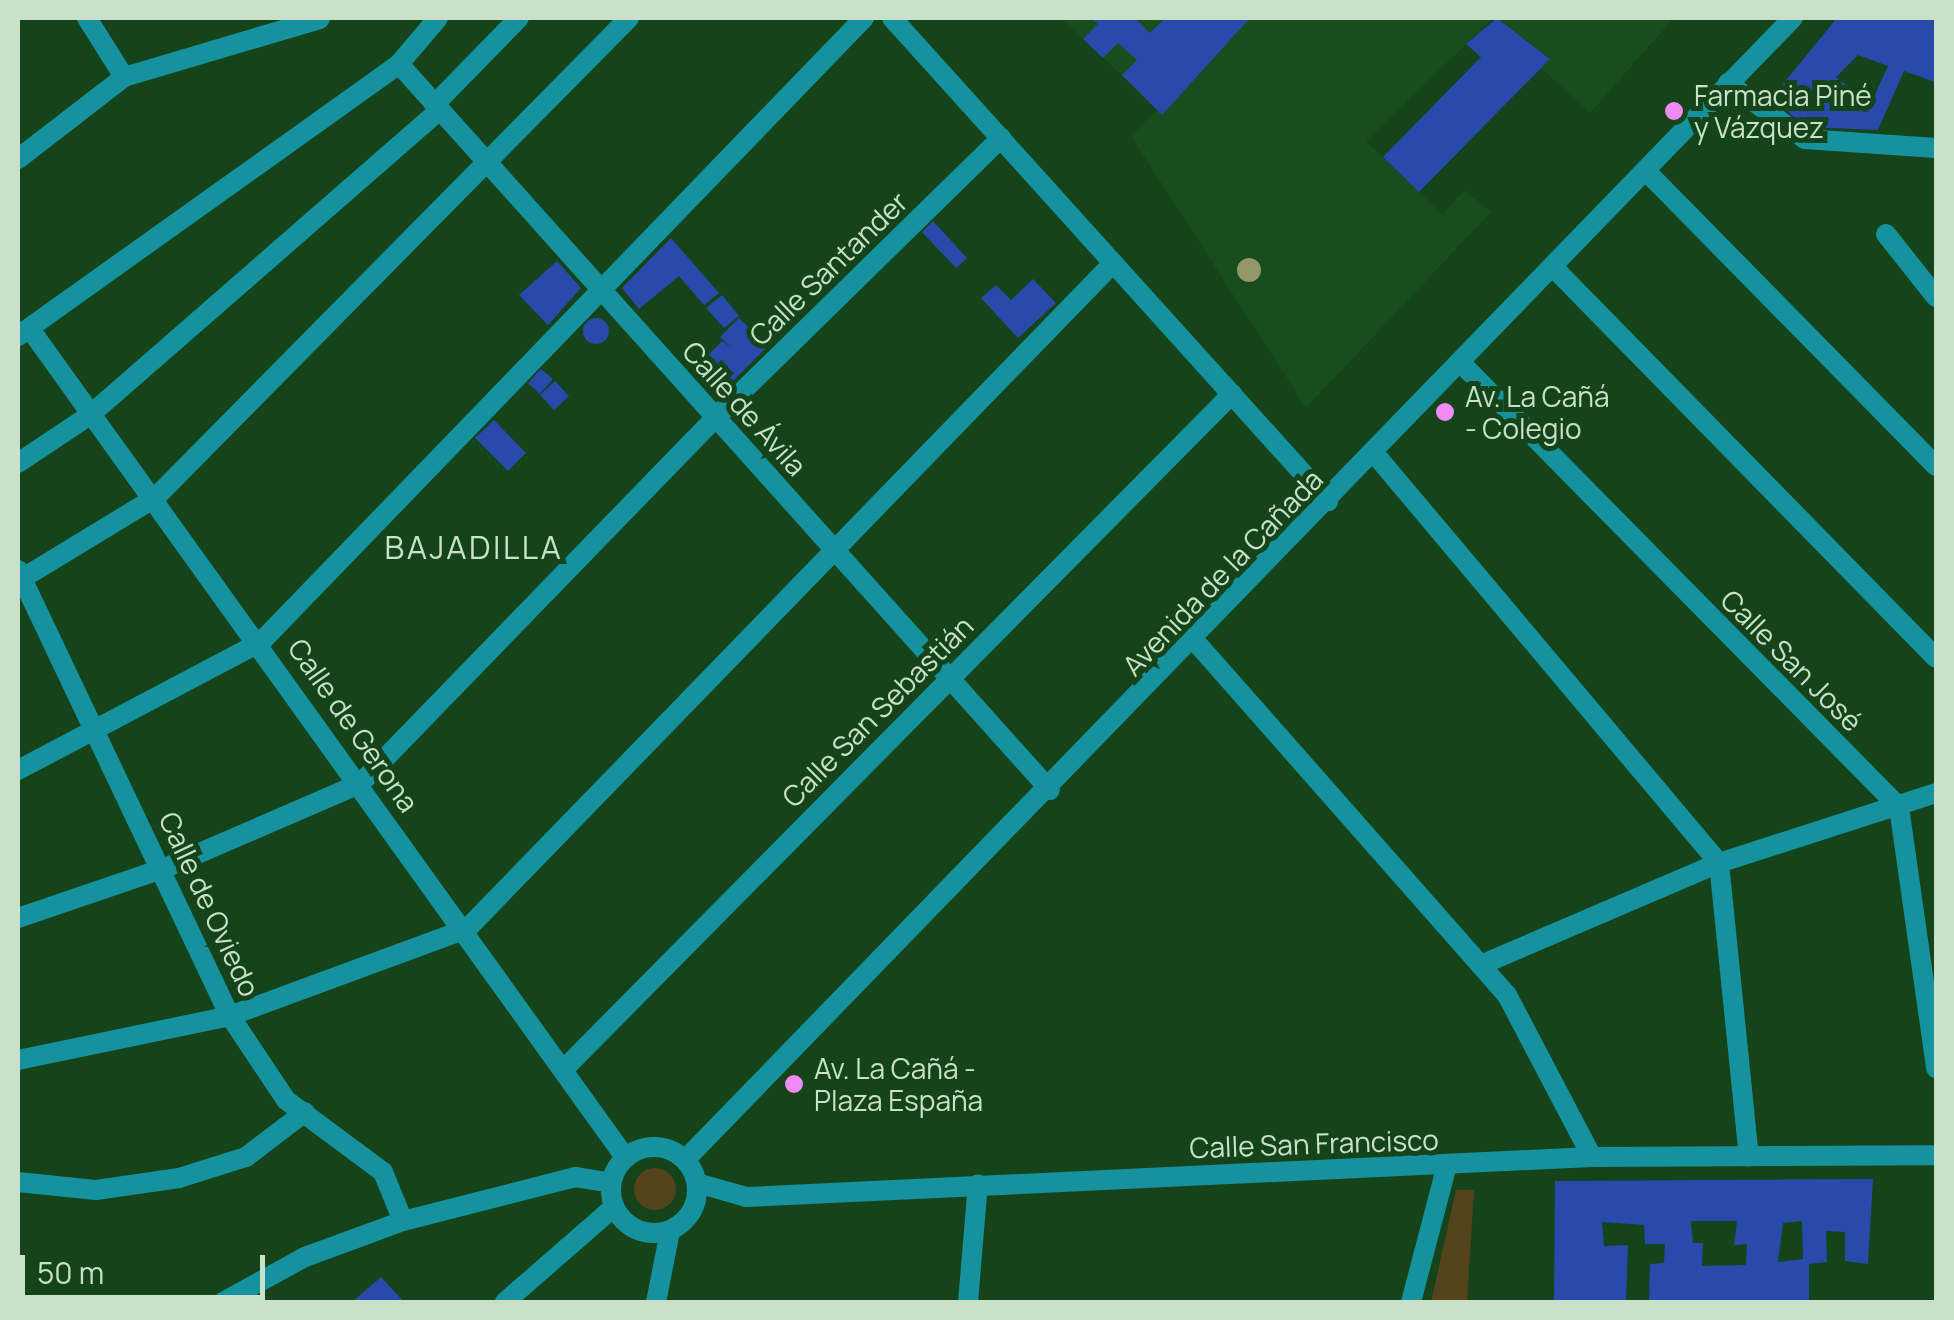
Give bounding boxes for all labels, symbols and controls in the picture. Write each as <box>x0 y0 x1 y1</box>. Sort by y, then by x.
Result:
place label: Farmacia Piné y Vázquez <box>1694 78 1872 144</box>
marker: Farmacia Piné y Vázquez <box>1663 100 1685 122</box>
street label: Calle Santander <box>742 184 914 352</box>
street label: Calle de Ávila <box>676 334 814 482</box>
place label: Av. La Cañá - Colegio <box>1465 379 1610 445</box>
marker: Av. La Cañá - Colegio <box>1434 401 1456 423</box>
street label: Avenida de la Cañada <box>1115 462 1329 682</box>
district label: BAJADILLA <box>385 528 563 566</box>
street label: Calle San José <box>1714 582 1870 738</box>
street label: Calle San Sebastián <box>775 609 979 813</box>
street label: Calle de Gerona <box>282 632 426 818</box>
street label: Calle de Oviedo <box>153 806 267 1002</box>
place label: Av. La Cañá - Plaza España <box>814 1051 983 1117</box>
marker: Av. La Cañá - Plaza España <box>783 1073 805 1095</box>
street label: Calle San Francisco <box>1189 1122 1439 1164</box>
scale bar <box>25 1235 270 1297</box>
text: 50 m <box>37 1252 104 1293</box>

